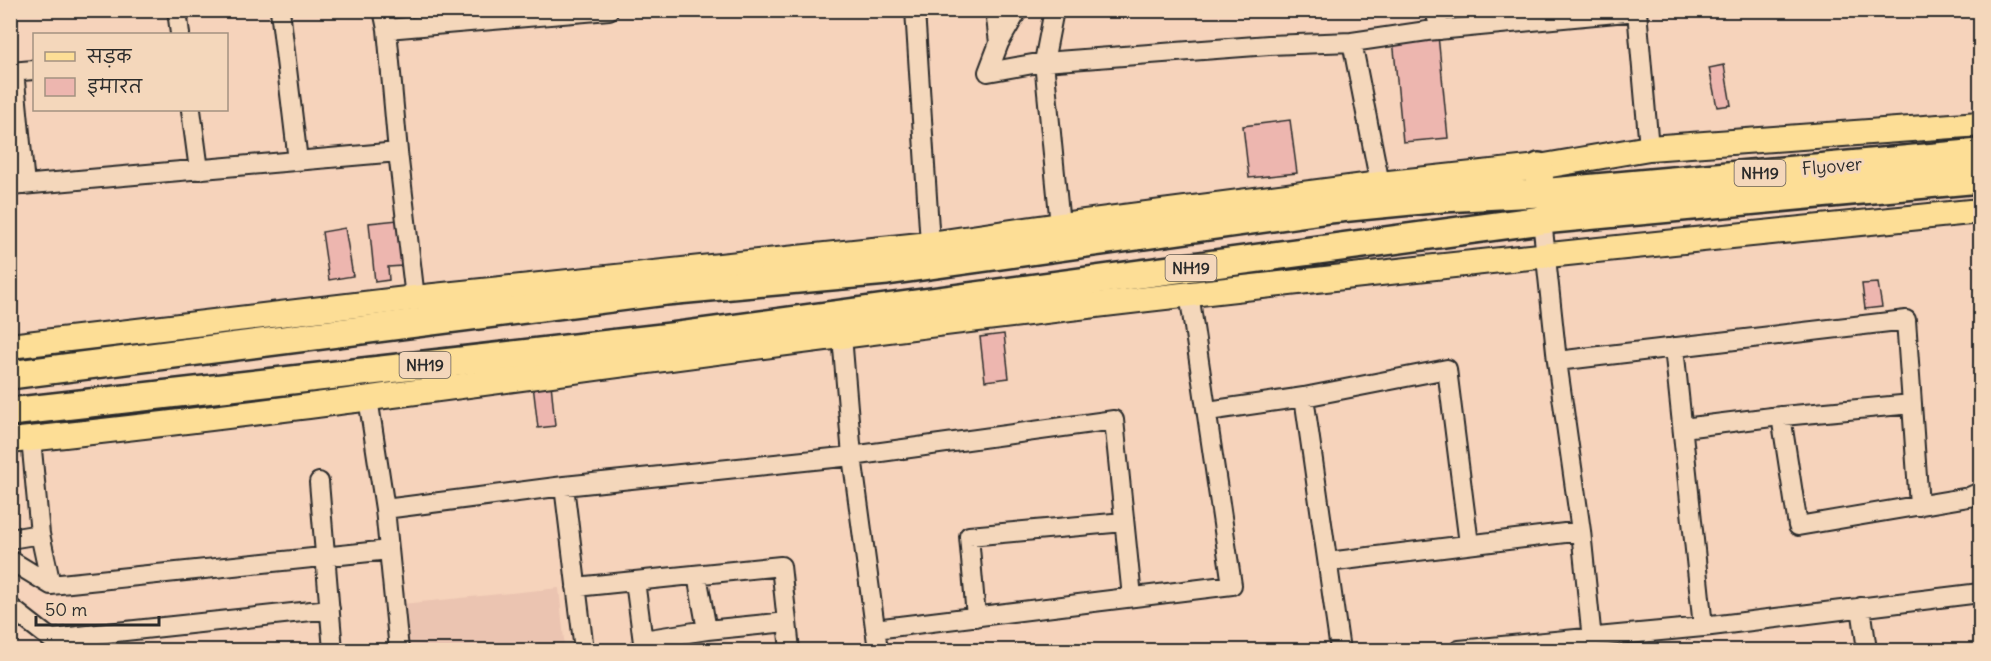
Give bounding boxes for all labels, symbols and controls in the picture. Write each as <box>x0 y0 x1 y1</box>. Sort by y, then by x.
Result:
legend <box>33 33 228 111</box>
text: सड़क <box>86 45 132 68</box>
text: इमारत <box>87 75 143 98</box>
street label: Flyover <box>1801 152 1864 180</box>
road number: NH19 <box>1734 160 1786 186</box>
road number: NH19 <box>1166 255 1216 281</box>
road number: NH19 <box>400 352 450 378</box>
scale bar <box>36 589 159 627</box>
text: 50 m <box>45 598 87 621</box>

